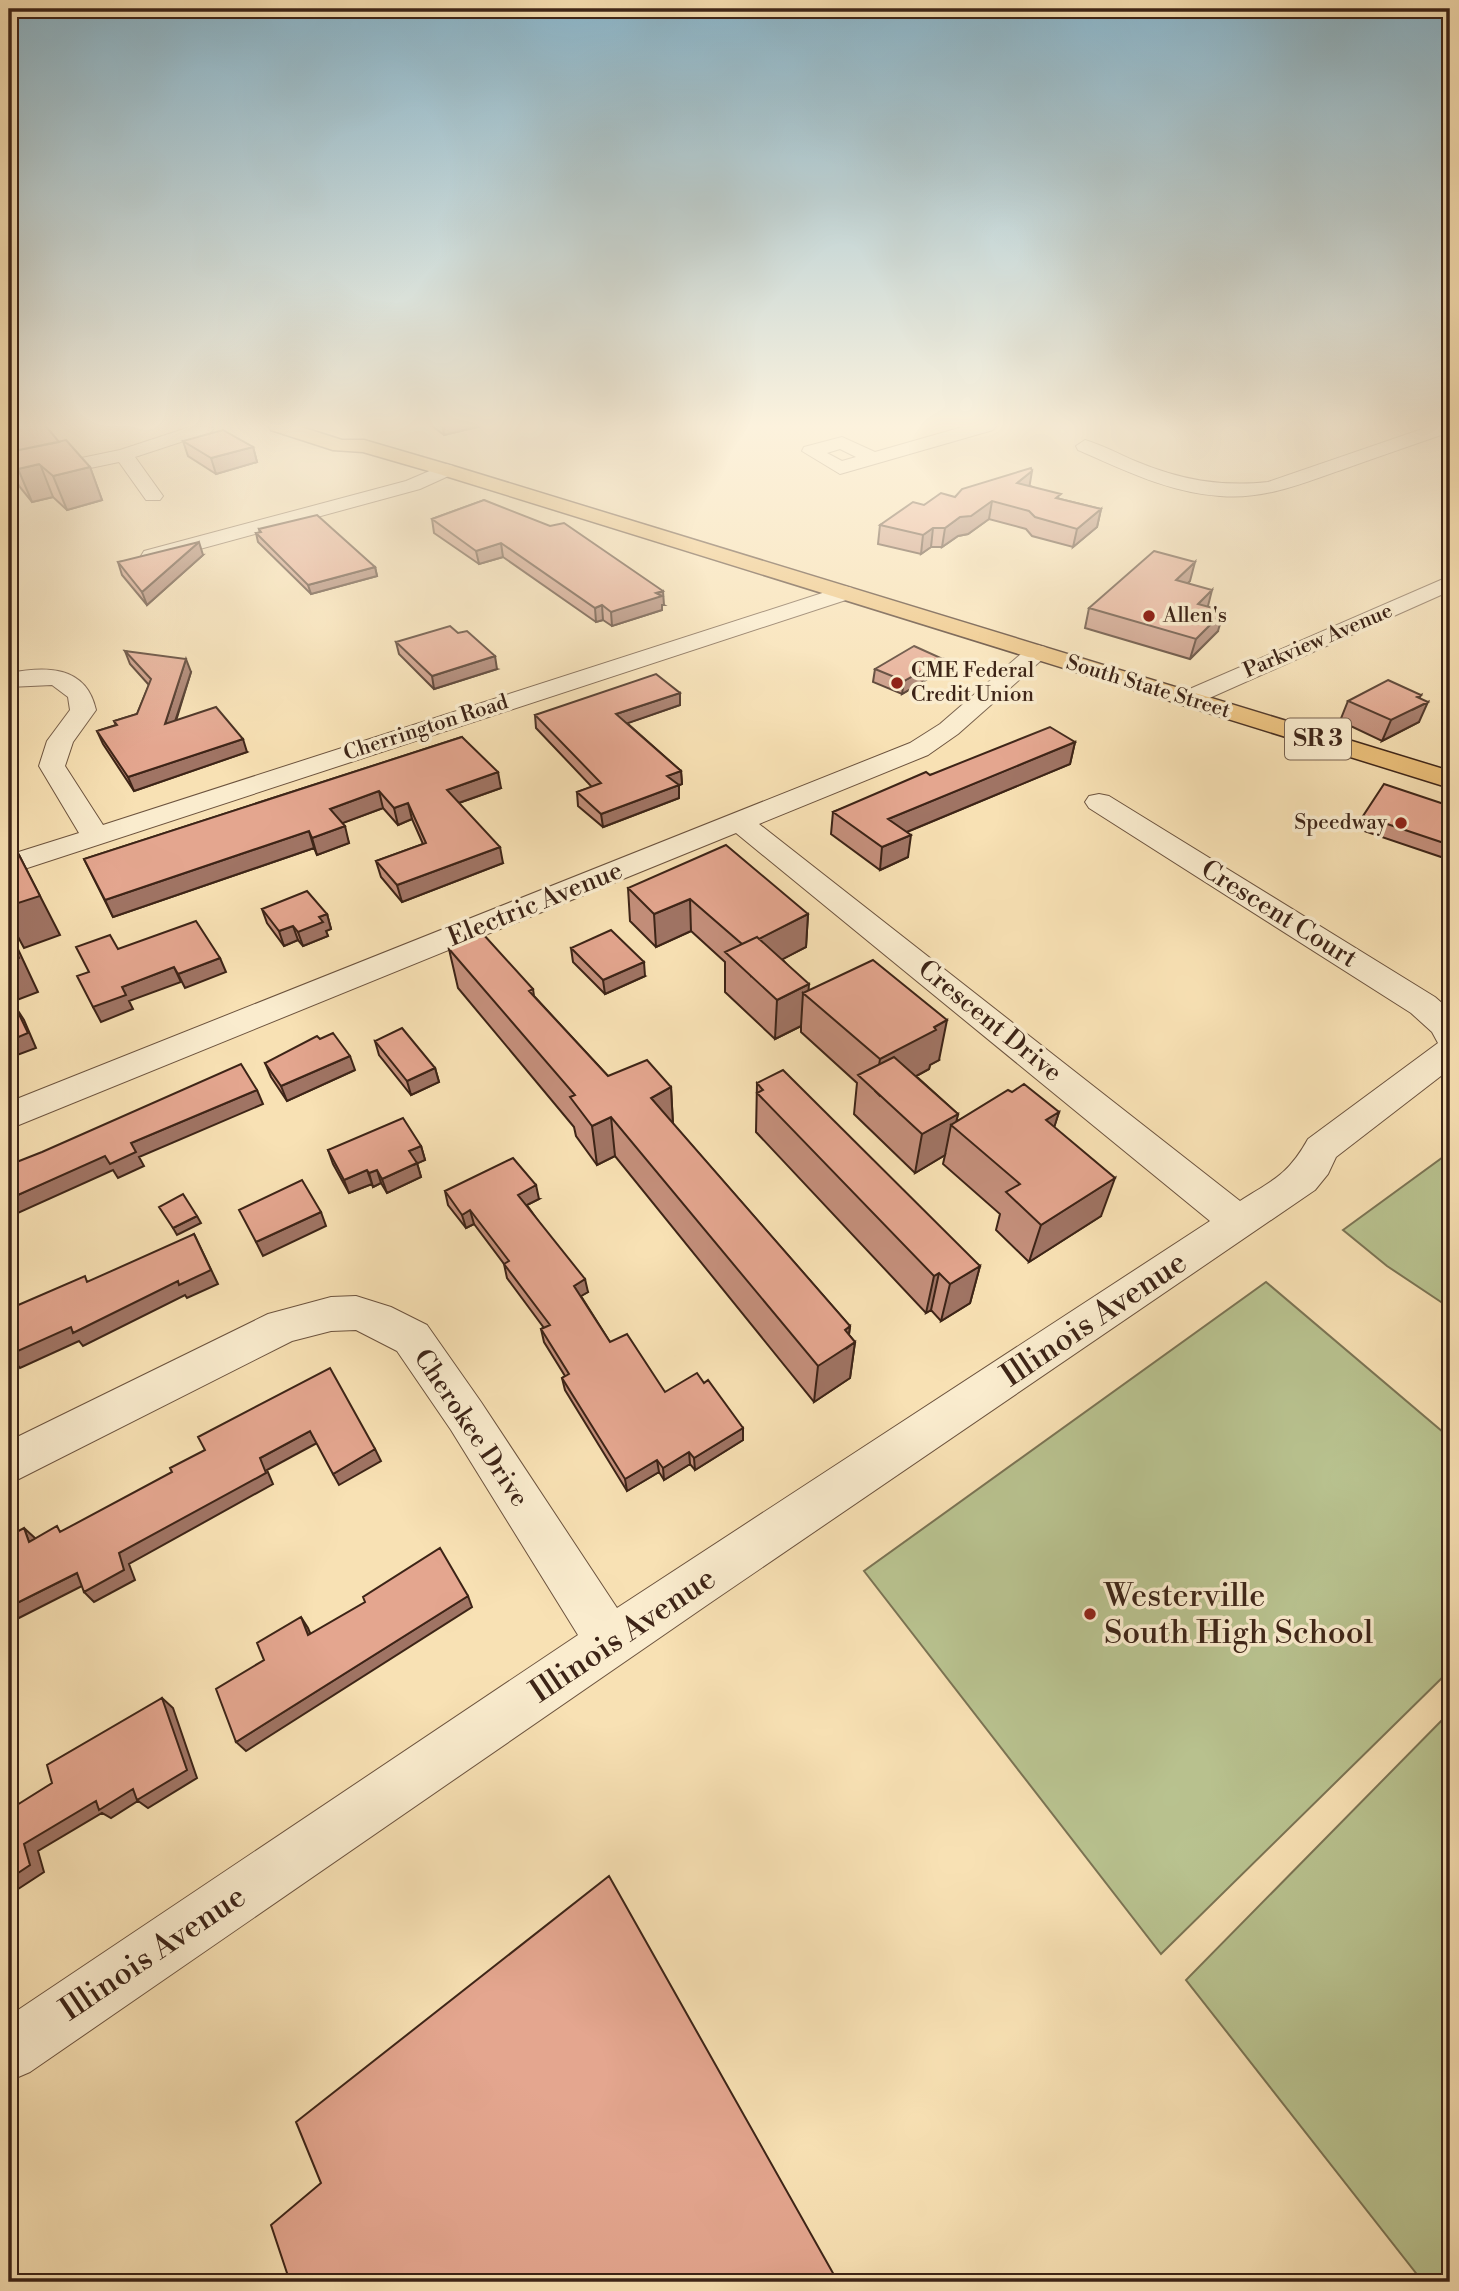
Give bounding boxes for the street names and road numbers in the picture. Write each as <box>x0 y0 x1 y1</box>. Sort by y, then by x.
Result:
street label: Parkview Avenue <box>1239 598 1397 684</box>
street label: South State Street <box>1063 650 1234 724</box>
street label: Cherrington Road <box>340 689 512 767</box>
road number: SR 3 <box>1285 718 1351 760</box>
street label: Crescent Court <box>1195 853 1363 975</box>
street label: Electric Avenue <box>443 854 627 954</box>
street label: Crescent Drive <box>912 953 1068 1089</box>
street label: Illinois Avenue <box>994 1242 1194 1396</box>
street label: Cherokee Drive <box>407 1343 535 1513</box>
street label: Illinois Avenue <box>523 1558 723 1712</box>
street label: Illinois Avenue <box>53 1876 253 2030</box>

